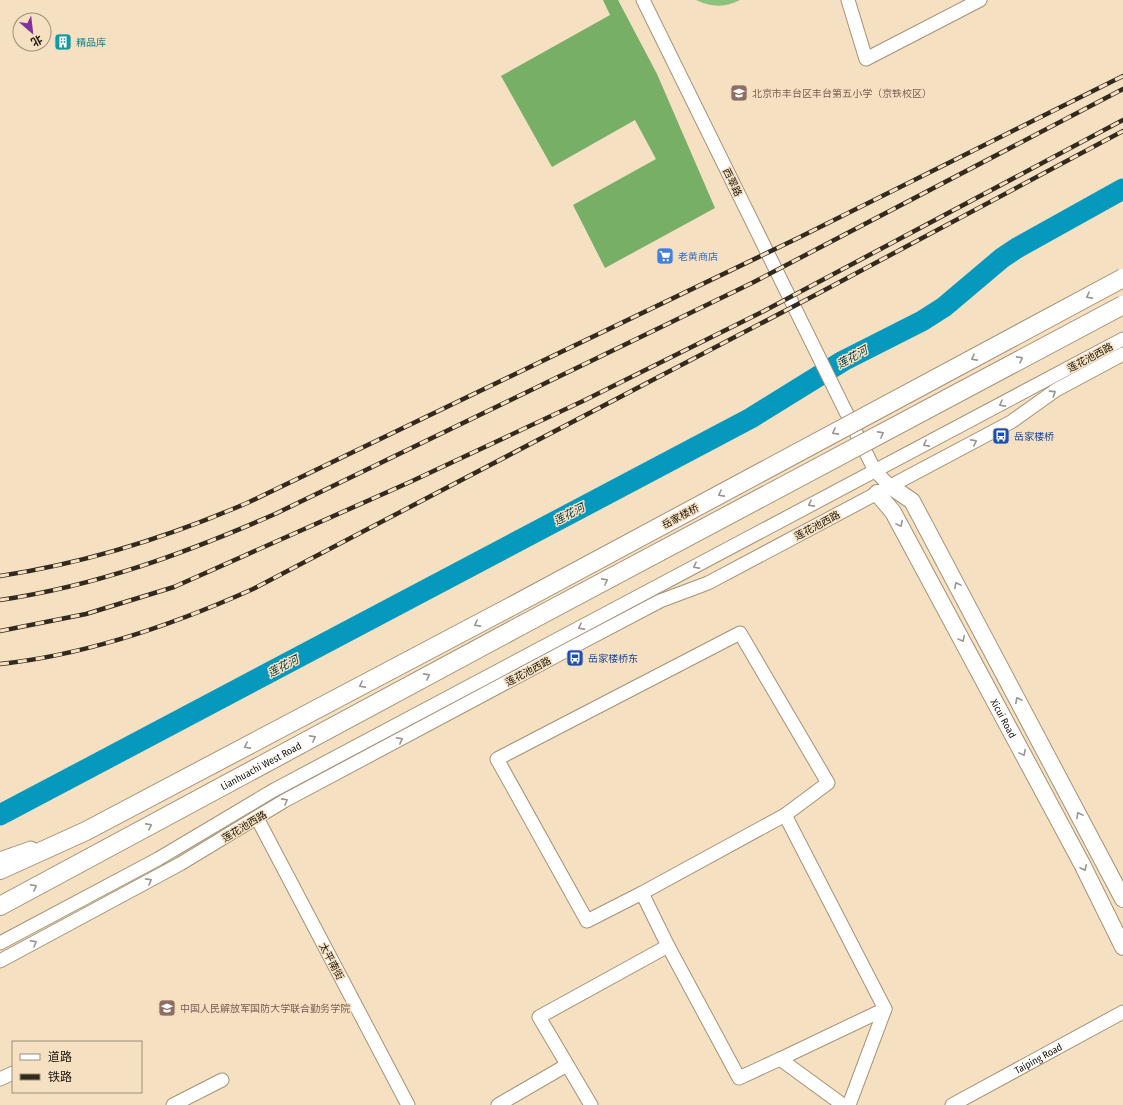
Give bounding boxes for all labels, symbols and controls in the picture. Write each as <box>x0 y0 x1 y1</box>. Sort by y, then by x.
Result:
north arrow <box>12 12 52 52</box>
text: 北 <box>29 32 44 49</box>
building icon: 精品库 <box>53 32 73 52</box>
place label: 精品库 <box>76 37 106 49</box>
school or university icon: 北京市丰台区丰台第五小学（京铁校区） <box>729 83 749 103</box>
place label: 北京市丰台区丰台第五小学（京铁校区） <box>752 88 932 100</box>
street label: 西翠路 <box>720 166 744 199</box>
supermarket icon: 老黄商店 <box>655 246 675 266</box>
place label: 老黄商店 <box>678 251 718 263</box>
one-way arrow <box>1085 291 1093 299</box>
street label: 莲花池西路 <box>1066 341 1115 375</box>
water label: 莲花河 <box>835 343 872 371</box>
one-way arrow <box>971 353 978 360</box>
one-way arrow <box>1016 357 1023 364</box>
one-way arrow <box>1049 390 1056 398</box>
one-way arrow <box>999 399 1006 406</box>
bus stop icon: 岳家楼桥 <box>991 426 1011 446</box>
one-way arrow <box>832 428 839 435</box>
one-way arrow <box>877 431 884 438</box>
place label: 岳家楼桥 <box>1014 431 1054 443</box>
one-way arrow <box>923 439 930 447</box>
one-way arrow <box>970 439 977 446</box>
one-way arrow <box>717 489 725 497</box>
water label: 莲花河 <box>552 500 589 528</box>
one-way arrow <box>808 500 815 507</box>
street label: 岳家楼桥 <box>660 502 701 532</box>
street label: 莲花池西路 <box>793 509 842 543</box>
one-way arrow <box>896 520 903 527</box>
one-way arrow <box>693 561 700 568</box>
one-way arrow <box>601 578 609 585</box>
one-way arrow <box>954 582 962 590</box>
one-way arrow <box>474 620 482 627</box>
one-way arrow <box>578 622 585 629</box>
one-way arrow <box>957 635 964 642</box>
bus stop icon: 岳家楼桥东 <box>565 648 585 668</box>
water label: 莲花河 <box>266 652 303 680</box>
place label: 岳家楼桥东 <box>588 653 638 665</box>
street label: 莲花池西路 <box>504 655 553 689</box>
one-way arrow <box>423 673 430 681</box>
one-way arrow <box>359 681 367 688</box>
street label: Xicui Road <box>988 697 1018 740</box>
one-way arrow <box>1015 697 1022 705</box>
one-way arrow <box>309 735 316 742</box>
one-way arrow <box>395 737 403 744</box>
street label: Lianhuachi West Road <box>219 740 304 793</box>
one-way arrow <box>244 741 252 749</box>
one-way arrow <box>1018 749 1026 757</box>
one-way arrow <box>281 798 288 806</box>
street label: 莲花池西路 <box>220 809 269 845</box>
one-way arrow <box>1076 812 1083 819</box>
one-way arrow <box>145 823 152 830</box>
one-way arrow <box>1079 864 1087 872</box>
one-way arrow <box>144 878 152 885</box>
one-way arrow <box>30 884 38 892</box>
one-way arrow <box>30 940 37 947</box>
street label: 太平南街 <box>316 941 346 982</box>
school or university icon: 中国人民解放军国防大学联合勤务学院 <box>157 998 177 1018</box>
place label: 中国人民解放军国防大学联合勤务学院 <box>180 1003 350 1015</box>
legend <box>12 1041 142 1093</box>
street label: Taiping Road <box>1013 1041 1065 1077</box>
text: 道路 <box>48 1050 72 1064</box>
text: 铁路 <box>48 1070 72 1084</box>

